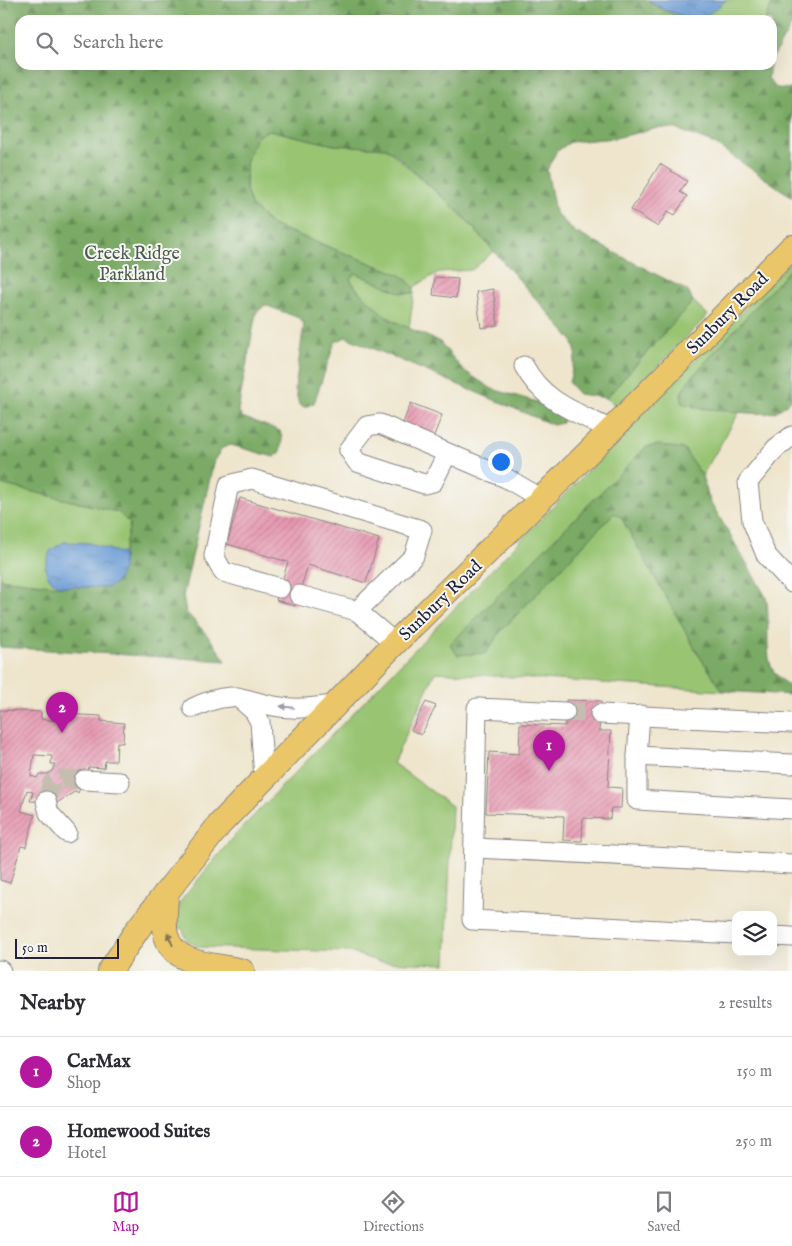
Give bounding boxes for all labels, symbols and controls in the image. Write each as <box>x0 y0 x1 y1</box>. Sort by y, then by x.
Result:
search box <box>15 15 777 70</box>
icon: search <box>33 29 61 57</box>
text: Search here <box>73 31 164 55</box>
park label: Creek Ridge Parkland <box>84 243 180 287</box>
street label: Sunbury Road <box>682 268 774 360</box>
your location <box>488 449 514 475</box>
street label: Sunbury Road <box>395 555 488 647</box>
pin: 2 <box>46 692 78 733</box>
one-way arrow <box>278 703 294 711</box>
pin: 1 <box>533 730 565 771</box>
map controls <box>732 911 777 956</box>
button: layers <box>732 911 777 956</box>
one-way arrow <box>165 932 173 946</box>
scale bar <box>15 936 119 959</box>
text: 50 m <box>22 939 48 957</box>
text: Nearby <box>20 990 85 1017</box>
text: 2 results <box>718 994 772 1014</box>
text: CarMax <box>67 1050 131 1074</box>
text: 1 <box>33 1062 39 1082</box>
text: 150 m <box>737 1062 772 1082</box>
text: Shop <box>67 1074 101 1094</box>
text: Homewood Suites <box>67 1120 210 1144</box>
text: 2 <box>32 1132 40 1152</box>
text: 250 m <box>735 1132 772 1152</box>
text: Hotel <box>67 1144 106 1164</box>
tab: Map <box>112 1188 140 1236</box>
tab: Directions <box>363 1188 424 1236</box>
tab: Saved <box>647 1188 680 1236</box>

